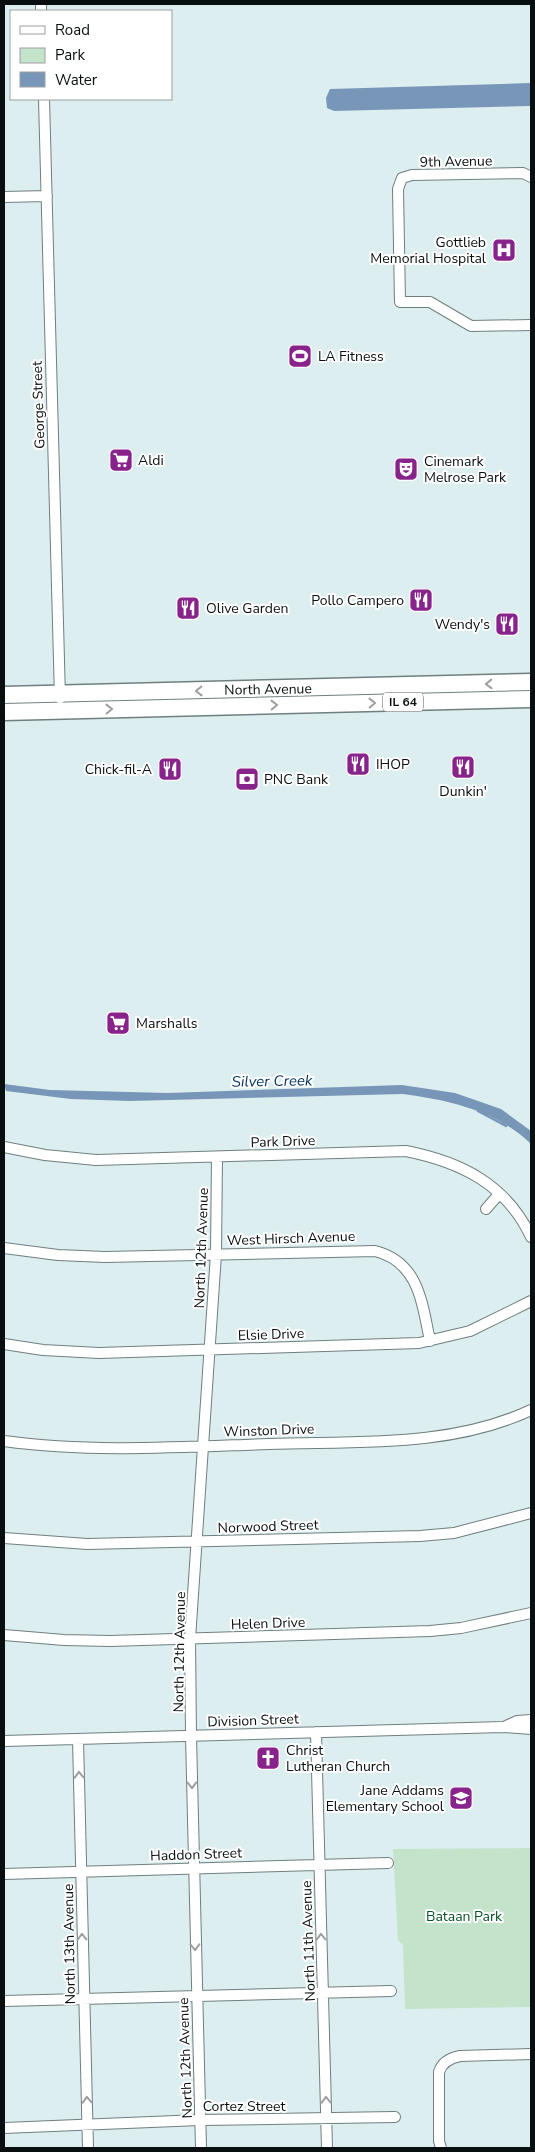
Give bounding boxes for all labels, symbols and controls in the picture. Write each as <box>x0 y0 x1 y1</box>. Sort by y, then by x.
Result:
legend <box>10 10 172 100</box>
text: Road <box>55 20 90 40</box>
text: Park <box>55 45 85 65</box>
text: Water <box>55 70 98 90</box>
street label: 9th Avenue <box>420 151 492 172</box>
place label: Gottlieb Memorial Hospital <box>370 233 487 268</box>
hospital icon: Gottlieb Memorial Hospital <box>491 237 517 263</box>
sports icon: LA Fitness <box>287 343 313 369</box>
place label: LA Fitness <box>318 347 384 366</box>
street label: George Street <box>27 361 50 449</box>
supermarket icon: Aldi <box>108 447 134 473</box>
place label: Aldi <box>138 451 164 470</box>
place label: Cinemark Melrose Park <box>424 452 507 487</box>
theatre icon: Cinemark Melrose Park <box>393 456 419 482</box>
restaurant icon: Pollo Campero <box>408 587 434 613</box>
place label: Pollo Campero <box>311 591 404 610</box>
restaurant icon: Olive Garden <box>175 595 201 621</box>
place label: Olive Garden <box>206 599 288 618</box>
restaurant icon: Wendy's <box>494 611 520 637</box>
place label: Wendy's <box>435 615 490 634</box>
street label: North Avenue <box>224 679 312 700</box>
one-way arrow <box>484 679 492 689</box>
one-way arrow <box>194 686 202 696</box>
road number: IL 64 <box>383 692 423 712</box>
one-way arrow <box>368 698 376 708</box>
one-way arrow <box>270 700 278 710</box>
one-way arrow <box>106 704 113 714</box>
restaurant icon: IHOP <box>345 751 371 777</box>
restaurant icon: Dunkin' <box>450 754 476 780</box>
place label: IHOP <box>376 755 410 774</box>
restaurant icon: Chick-fil-A <box>157 756 183 782</box>
place label: Chick-fil-A <box>85 760 152 779</box>
bank icon: PNC Bank <box>234 766 260 792</box>
place label: PNC Bank <box>264 770 329 789</box>
place label: Dunkin' <box>439 782 487 801</box>
supermarket icon: Marshalls <box>105 1010 131 1036</box>
place label: Marshalls <box>136 1014 198 1033</box>
water label: Silver Creek <box>232 1070 313 1092</box>
street label: Park Drive <box>250 1131 316 1152</box>
street label: North 12th Avenue <box>190 1187 213 1309</box>
street label: West Hirsch Avenue <box>226 1227 356 1250</box>
street label: Elsie Drive <box>237 1324 305 1345</box>
street label: Winston Drive <box>223 1419 315 1442</box>
street label: Norwood Street <box>217 1515 319 1538</box>
street label: North 12th Avenue <box>169 1591 190 1713</box>
street label: Helen Drive <box>231 1613 306 1634</box>
street label: Division Street <box>207 1709 299 1732</box>
place label: Christ Lutheran Church <box>286 1741 390 1776</box>
church icon: Christ Lutheran Church <box>255 1745 281 1771</box>
one-way arrow <box>73 1770 84 1778</box>
one-way arrow <box>187 1781 197 1789</box>
place label: Jane Addams Elementary School <box>326 1781 445 1816</box>
school or university icon: Jane Addams Elementary School <box>448 1785 474 1811</box>
street label: Haddon Street <box>150 1843 242 1866</box>
street label: North 11th Avenue <box>297 1880 320 2002</box>
street label: North 13th Avenue <box>59 1883 80 2005</box>
park label: Bataan Park <box>426 1907 503 1926</box>
one-way arrow <box>77 1933 88 1941</box>
one-way arrow <box>316 1933 327 1941</box>
one-way arrow <box>190 1943 201 1951</box>
street label: North 12th Avenue <box>174 1997 197 2119</box>
one-way arrow <box>81 2095 92 2103</box>
one-way arrow <box>321 2095 331 2103</box>
street label: Cortez Street <box>203 2097 285 2116</box>

